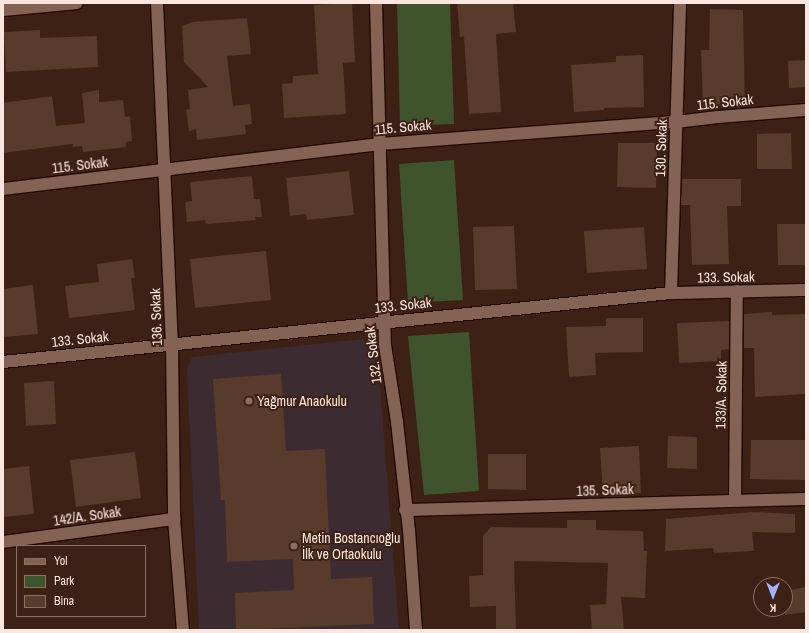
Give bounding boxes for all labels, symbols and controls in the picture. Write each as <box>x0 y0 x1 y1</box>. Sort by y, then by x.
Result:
street label: 115. Sokak <box>696 91 754 113</box>
street label: 115. Sokak <box>374 116 432 138</box>
street label: 130. Sokak <box>652 119 670 177</box>
street label: 115. Sokak <box>51 153 109 177</box>
street label: 133. Sokak <box>697 268 755 286</box>
street label: 136. Sokak <box>147 288 165 346</box>
street label: 133. Sokak <box>374 294 432 316</box>
street label: 132. Sokak <box>361 325 385 385</box>
street label: 133. Sokak <box>51 328 109 350</box>
street label: 133/A. Sokak <box>712 361 730 429</box>
place label: Yağmur Anaokulu <box>257 393 347 409</box>
marker: Yağmur Anaokulu <box>244 396 254 406</box>
street label: 135. Sokak <box>576 481 634 499</box>
street label: 142/A. Sokak <box>52 503 122 529</box>
place label: Metin Bostancıoğlu İlk ve Ortaokulu <box>302 530 400 562</box>
marker: Metin Bostancıoğlu İlk ve Ortaokulu <box>289 541 299 551</box>
legend <box>16 545 146 617</box>
text: Yol <box>54 553 67 569</box>
text: Park <box>54 573 74 589</box>
north arrow <box>753 577 793 617</box>
text: Bina <box>54 593 74 609</box>
text: K <box>770 601 776 615</box>

